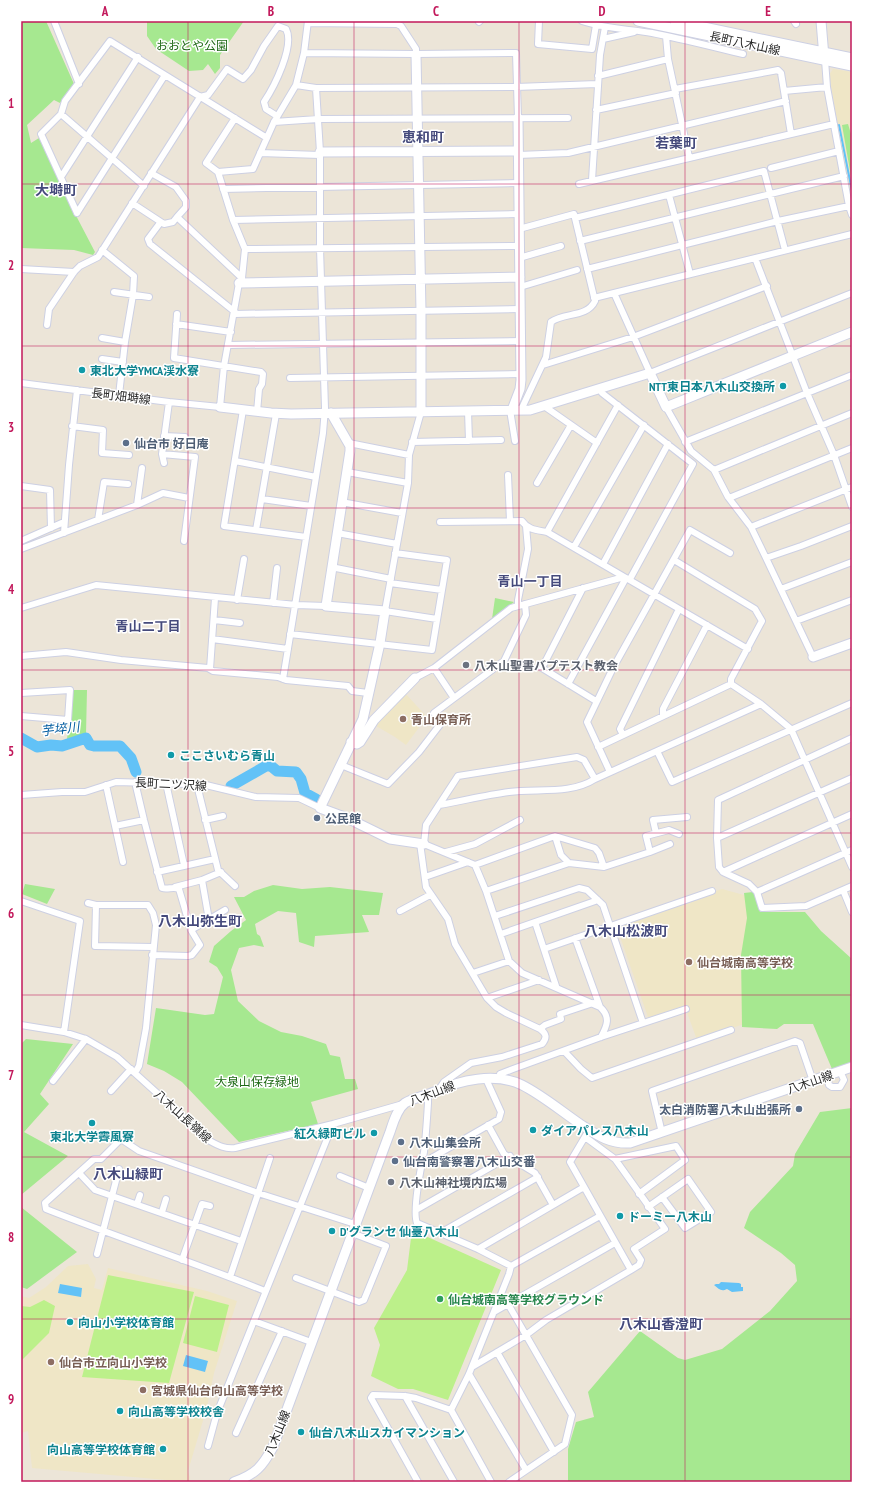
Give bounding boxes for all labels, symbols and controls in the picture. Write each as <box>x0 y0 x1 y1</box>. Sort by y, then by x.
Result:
text: A <box>101 3 109 20</box>
text: B <box>268 3 274 20</box>
text: C <box>433 3 439 20</box>
text: D <box>599 3 606 20</box>
text: E <box>765 3 771 20</box>
street label: 長町八木山線 <box>708 28 782 58</box>
park label: おおとや公園 <box>156 38 228 53</box>
text: 1 <box>8 95 14 112</box>
district label: 恵和町 <box>402 128 444 146</box>
district label: 若葉町 <box>655 134 697 152</box>
district label: 大塒町 <box>35 181 77 199</box>
text: 2 <box>8 257 14 274</box>
place label: 東北大学YMCA渓水寮 <box>90 363 199 378</box>
marker: 東北大学YMCA渓水寮 <box>77 365 87 375</box>
place label: NTT東日本八木山交換所 <box>649 379 775 394</box>
marker: NTT東日本八木山交換所 <box>778 381 788 391</box>
street label: 長町畑塒線 <box>90 385 152 407</box>
text: 3 <box>8 419 14 436</box>
place label: 仙台市 好日庵 <box>134 436 208 451</box>
marker: 仙台市 好日庵 <box>121 438 131 448</box>
district label: 青山一丁目 <box>497 573 563 590</box>
text: 4 <box>8 581 15 598</box>
district label: 青山二丁目 <box>115 618 181 635</box>
place label: 八木山聖書バプテスト教会 <box>474 658 618 673</box>
marker: 八木山聖書バプテスト教会 <box>461 660 471 670</box>
place label: 青山保育所 <box>411 712 471 727</box>
marker: 青山保育所 <box>398 714 408 724</box>
water label: 芋埣川 <box>40 718 82 740</box>
text: 5 <box>8 743 14 760</box>
place label: ここさいむら青山 <box>179 748 275 763</box>
marker: ここさいむら青山 <box>166 750 176 760</box>
street label: 長町二ツ沢線 <box>135 775 207 793</box>
place label: 公民館 <box>325 811 361 826</box>
marker: 公民館 <box>312 813 322 823</box>
text: 6 <box>8 905 14 922</box>
district label: 八木山弥生町 <box>158 912 242 930</box>
district label: 八木山松波町 <box>584 922 668 940</box>
place label: 仙台城南高等学校 <box>697 955 793 970</box>
marker: 仙台城南高等学校 <box>684 957 694 967</box>
text: 7 <box>8 1067 14 1084</box>
street label: 八木山線 <box>785 1067 835 1097</box>
park label: 大泉山保存緑地 <box>215 1074 299 1089</box>
street label: 八木山線 <box>407 1077 457 1109</box>
street label: 八木山長嶺線 <box>151 1086 215 1146</box>
place label: 太白消防署八木山出張所 <box>659 1102 791 1117</box>
marker: 太白消防署八木山出張所 <box>794 1104 804 1114</box>
marker: 東北大学霽風寮 <box>87 1118 97 1128</box>
place label: ダイアパレス八木山 <box>541 1123 649 1138</box>
marker: ダイアパレス八木山 <box>528 1125 538 1135</box>
place label: 紅久緑町ビル <box>294 1126 366 1141</box>
marker: 紅久緑町ビル <box>369 1128 379 1138</box>
place label: 東北大学霽風寮 <box>50 1129 134 1144</box>
place label: 八木山集会所 <box>409 1135 481 1150</box>
marker: 八木山集会所 <box>396 1137 406 1147</box>
place label: 仙台南警察署八木山交番 <box>403 1154 536 1169</box>
marker: 仙台南警察署八木山交番 <box>390 1156 400 1166</box>
district label: 八木山緑町 <box>93 1165 163 1183</box>
place label: 八木山神社境内広場 <box>399 1175 507 1190</box>
marker: 八木山神社境内広場 <box>386 1177 396 1187</box>
place label: ドーミー八木山 <box>628 1209 712 1224</box>
marker: ドーミー八木山 <box>615 1211 625 1221</box>
place label: D'グランセ 仙臺八木山 <box>340 1224 459 1239</box>
marker: D'グランセ 仙臺八木山 <box>327 1226 337 1236</box>
text: 8 <box>8 1229 14 1246</box>
place label: 仙台城南高等学校グラウンド <box>448 1292 604 1307</box>
marker: 仙台城南高等学校グラウンド <box>435 1294 445 1304</box>
place label: 向山小学校体育館 <box>78 1315 174 1330</box>
district label: 八木山香澄町 <box>619 1315 703 1333</box>
marker: 向山小学校体育館 <box>65 1317 75 1327</box>
place label: 仙台市立向山小学校 <box>59 1355 167 1370</box>
marker: 仙台市立向山小学校 <box>46 1357 56 1367</box>
place label: 宮城県仙台向山高等学校 <box>151 1383 283 1398</box>
marker: 宮城県仙台向山高等学校 <box>138 1385 148 1395</box>
text: 9 <box>8 1391 14 1408</box>
place label: 向山高等学校校舎 <box>128 1404 224 1419</box>
marker: 向山高等学校校舎 <box>115 1406 125 1416</box>
street label: 八木山線 <box>261 1408 293 1458</box>
place label: 仙台八木山スカイマンション <box>309 1425 465 1440</box>
marker: 仙台八木山スカイマンション <box>296 1427 306 1437</box>
place label: 向山高等学校体育館 <box>47 1442 155 1457</box>
marker: 向山高等学校体育館 <box>158 1444 168 1454</box>

